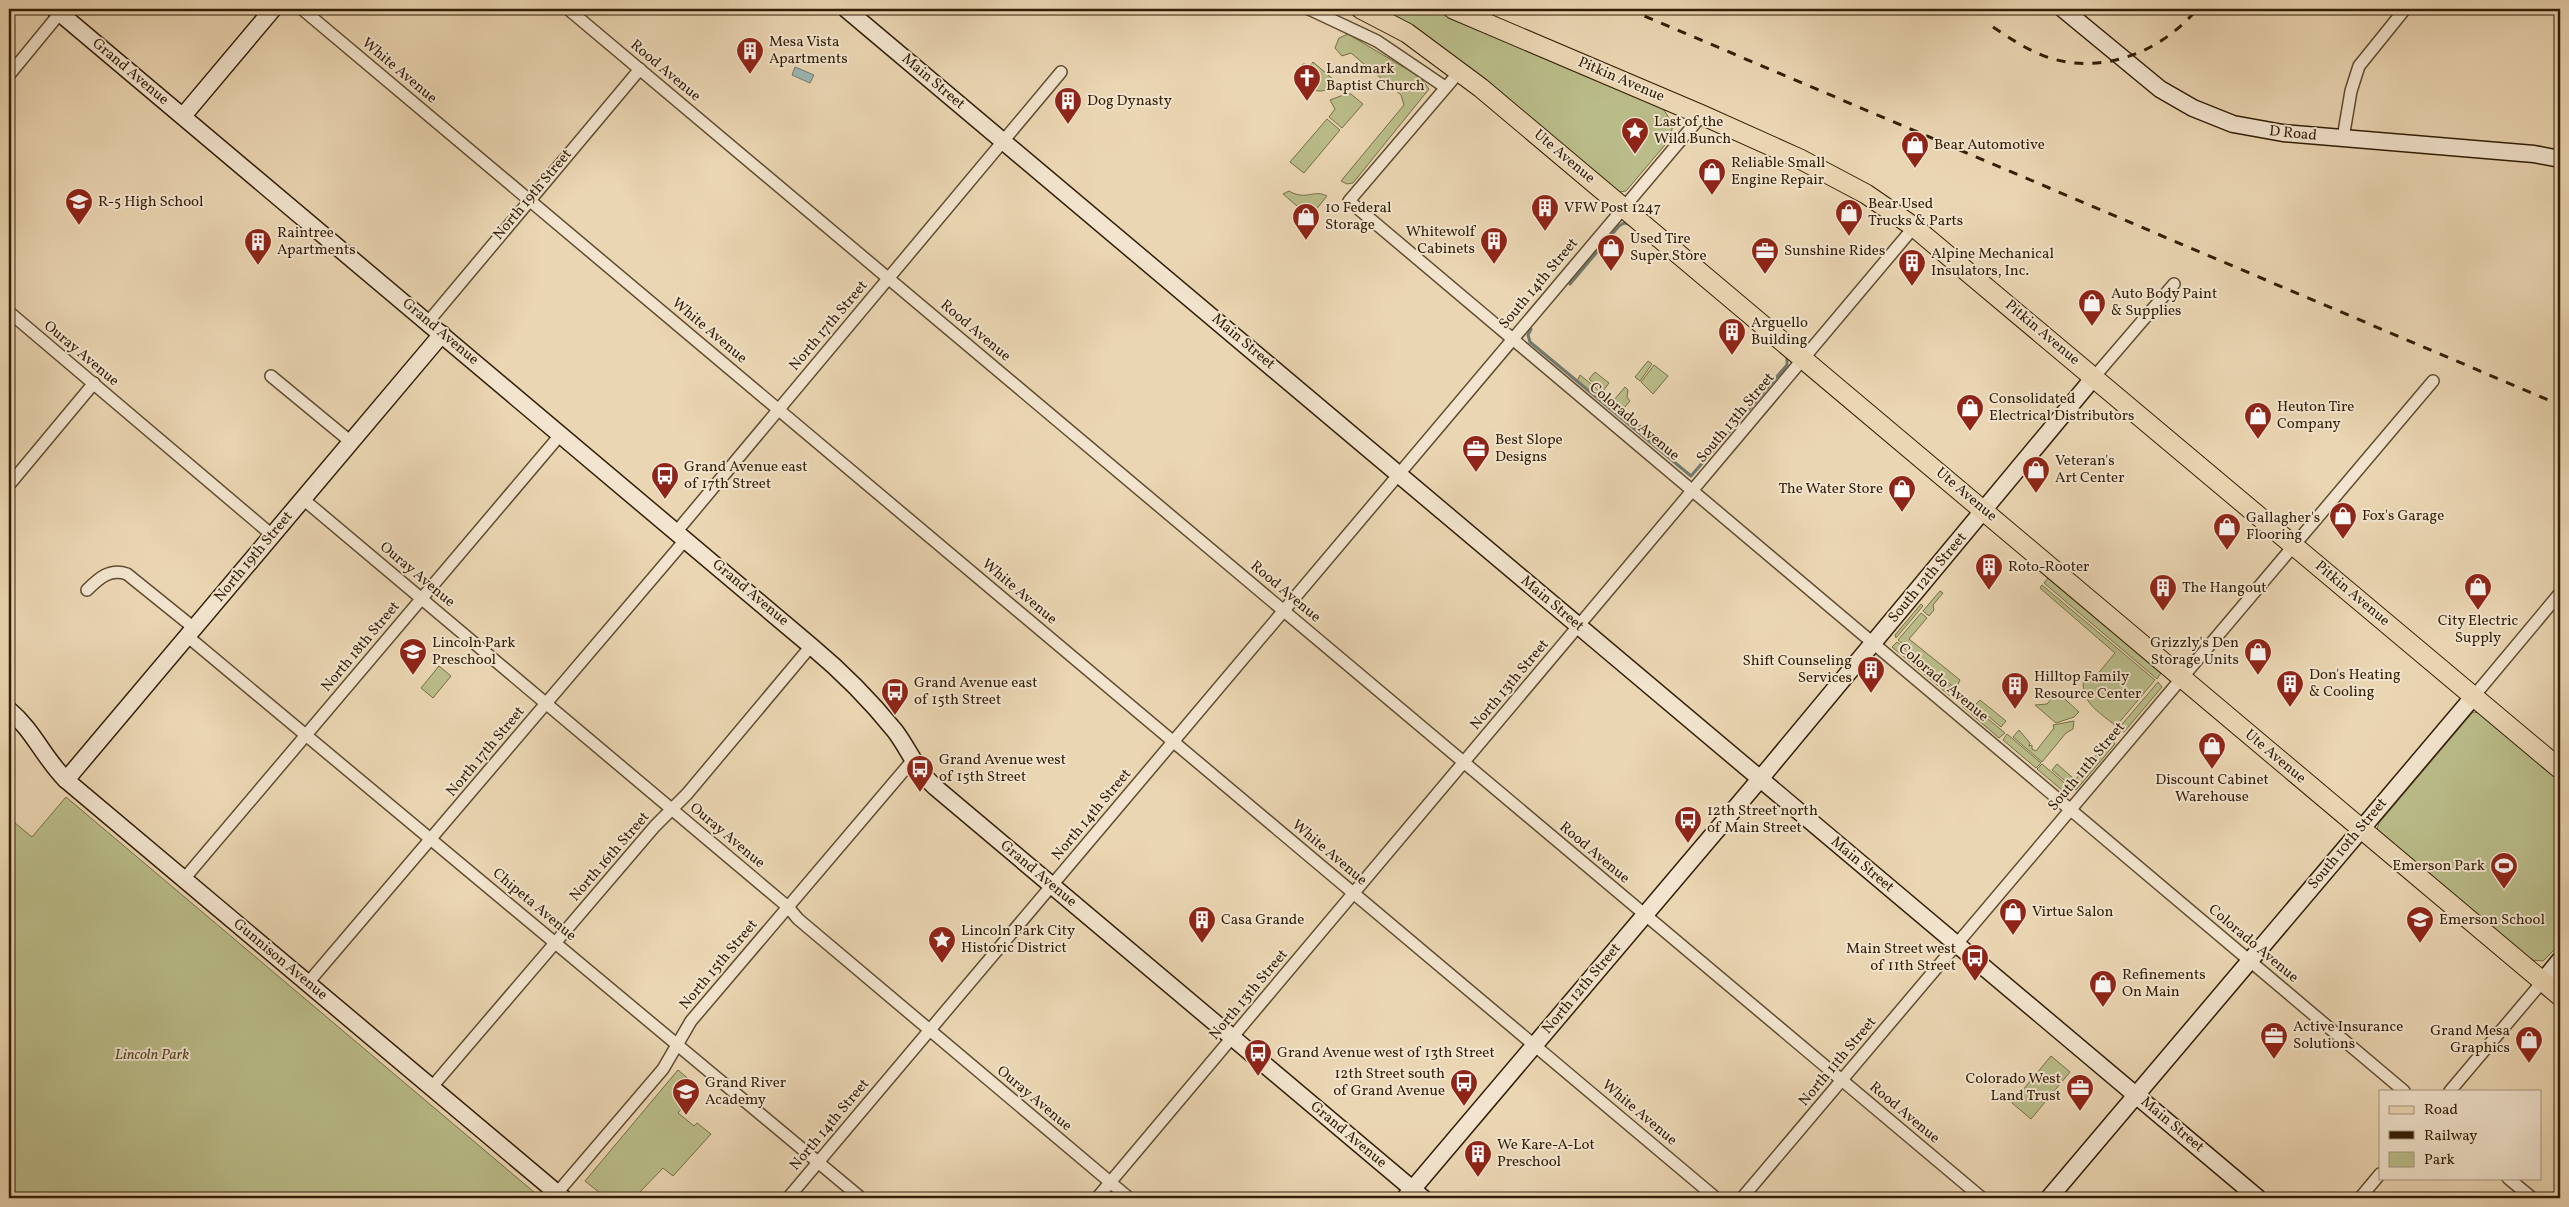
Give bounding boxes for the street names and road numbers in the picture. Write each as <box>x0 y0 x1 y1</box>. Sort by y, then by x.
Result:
street label: White Avenue <box>357 33 441 109</box>
street label: Grand Avenue <box>87 34 173 110</box>
street label: Rood Avenue <box>625 35 705 107</box>
street label: Main Street <box>897 49 969 115</box>
street label: Pitkin Avenue <box>1574 52 1668 108</box>
street label: D Road <box>2268 121 2318 147</box>
street label: Ute Avenue <box>1529 125 1599 189</box>
street label: North 19th Street <box>489 145 577 245</box>
street label: South 14th Street <box>1495 234 1583 334</box>
street label: North 17th Street <box>785 276 873 376</box>
street label: White Avenue <box>667 293 751 369</box>
street label: Grand Avenue <box>397 294 483 370</box>
street label: Rood Avenue <box>935 295 1015 367</box>
street label: Pitkin Avenue <box>2000 295 2084 371</box>
street label: Main Street <box>1207 309 1279 375</box>
street label: Ouray Avenue <box>39 316 123 392</box>
street label: South 13th Street <box>1692 368 1780 468</box>
street label: Colorado Avenue <box>1584 378 1684 466</box>
street label: Ute Avenue <box>1931 463 2001 527</box>
street label: North 19th Street <box>210 507 298 607</box>
street label: South 12th Street <box>1884 528 1972 628</box>
street label: Ouray Avenue <box>375 537 459 613</box>
street label: White Avenue <box>977 554 1061 630</box>
street label: Grand Avenue <box>707 555 793 631</box>
street label: Rood Avenue <box>1245 556 1325 628</box>
street label: Pitkin Avenue <box>2310 556 2394 632</box>
street label: Main Street <box>1516 571 1588 637</box>
street label: North 18th Street <box>317 597 405 697</box>
street label: North 13th Street <box>1466 635 1554 735</box>
street label: Colorado Avenue <box>1893 639 1993 727</box>
street label: North 17th Street <box>442 702 530 802</box>
street label: South 11th Street <box>2044 718 2130 816</box>
street label: Ute Avenue <box>2240 725 2310 789</box>
street label: North 14th Street <box>1047 765 1137 865</box>
street label: South 10th Street <box>2304 794 2392 894</box>
street label: Ouray Avenue <box>685 798 769 874</box>
street label: North 16th Street <box>565 808 655 906</box>
street label: White Avenue <box>1287 815 1371 891</box>
street label: Rood Avenue <box>1554 817 1634 889</box>
street label: Main Street <box>1826 832 1898 898</box>
street label: Grand Avenue <box>995 836 1081 912</box>
street label: Chipeta Avenue <box>488 864 580 946</box>
street label: Colorado Avenue <box>2203 900 2303 988</box>
street label: Gunnison Avenue <box>228 914 332 1006</box>
street label: North 15th Street <box>675 915 763 1015</box>
street label: North 12th Street <box>1538 939 1626 1039</box>
street label: North 13th Street <box>1205 945 1293 1045</box>
street label: North 11th Street <box>1794 1013 1882 1111</box>
street label: Ouray Avenue <box>992 1061 1076 1137</box>
street label: North 14th Street <box>785 1075 875 1175</box>
street label: White Avenue <box>1597 1075 1681 1151</box>
street label: Rood Avenue <box>1864 1077 1944 1149</box>
street label: Main Street <box>2136 1092 2208 1158</box>
street label: Grand Avenue <box>1305 1097 1391 1173</box>

